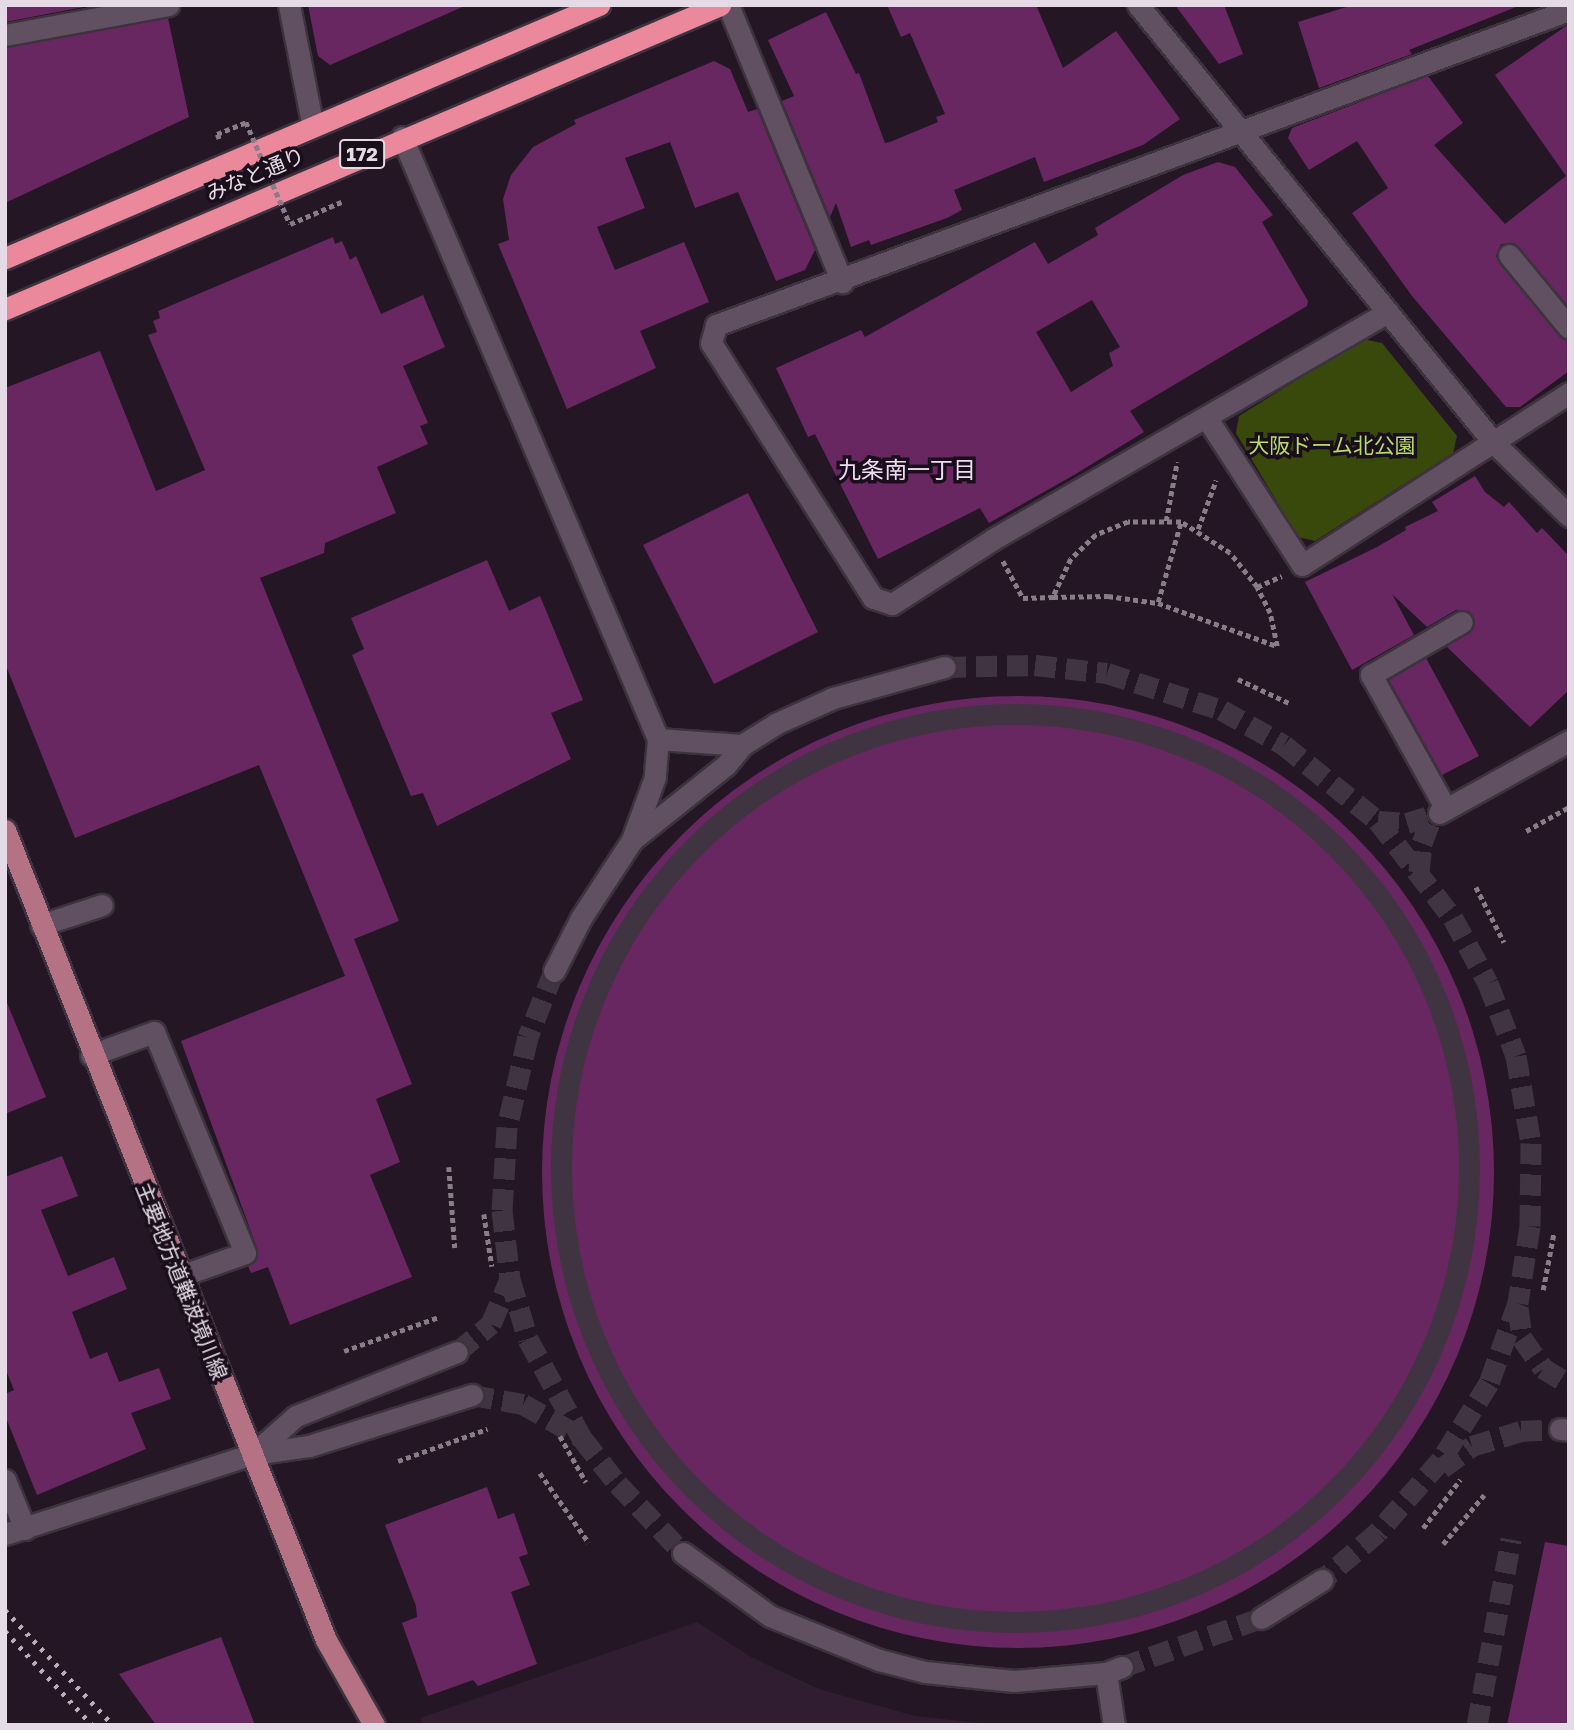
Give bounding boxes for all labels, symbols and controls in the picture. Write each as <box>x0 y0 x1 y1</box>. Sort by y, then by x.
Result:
road number: 172 <box>338 138 386 170</box>
street label: みなと通り <box>202 142 308 206</box>
park label: 大阪ドーム北公園 <box>1248 432 1416 458</box>
district label: 九条南一丁目 <box>838 455 976 483</box>
street label: 主要地方道難波境川線 <box>131 1179 233 1383</box>

